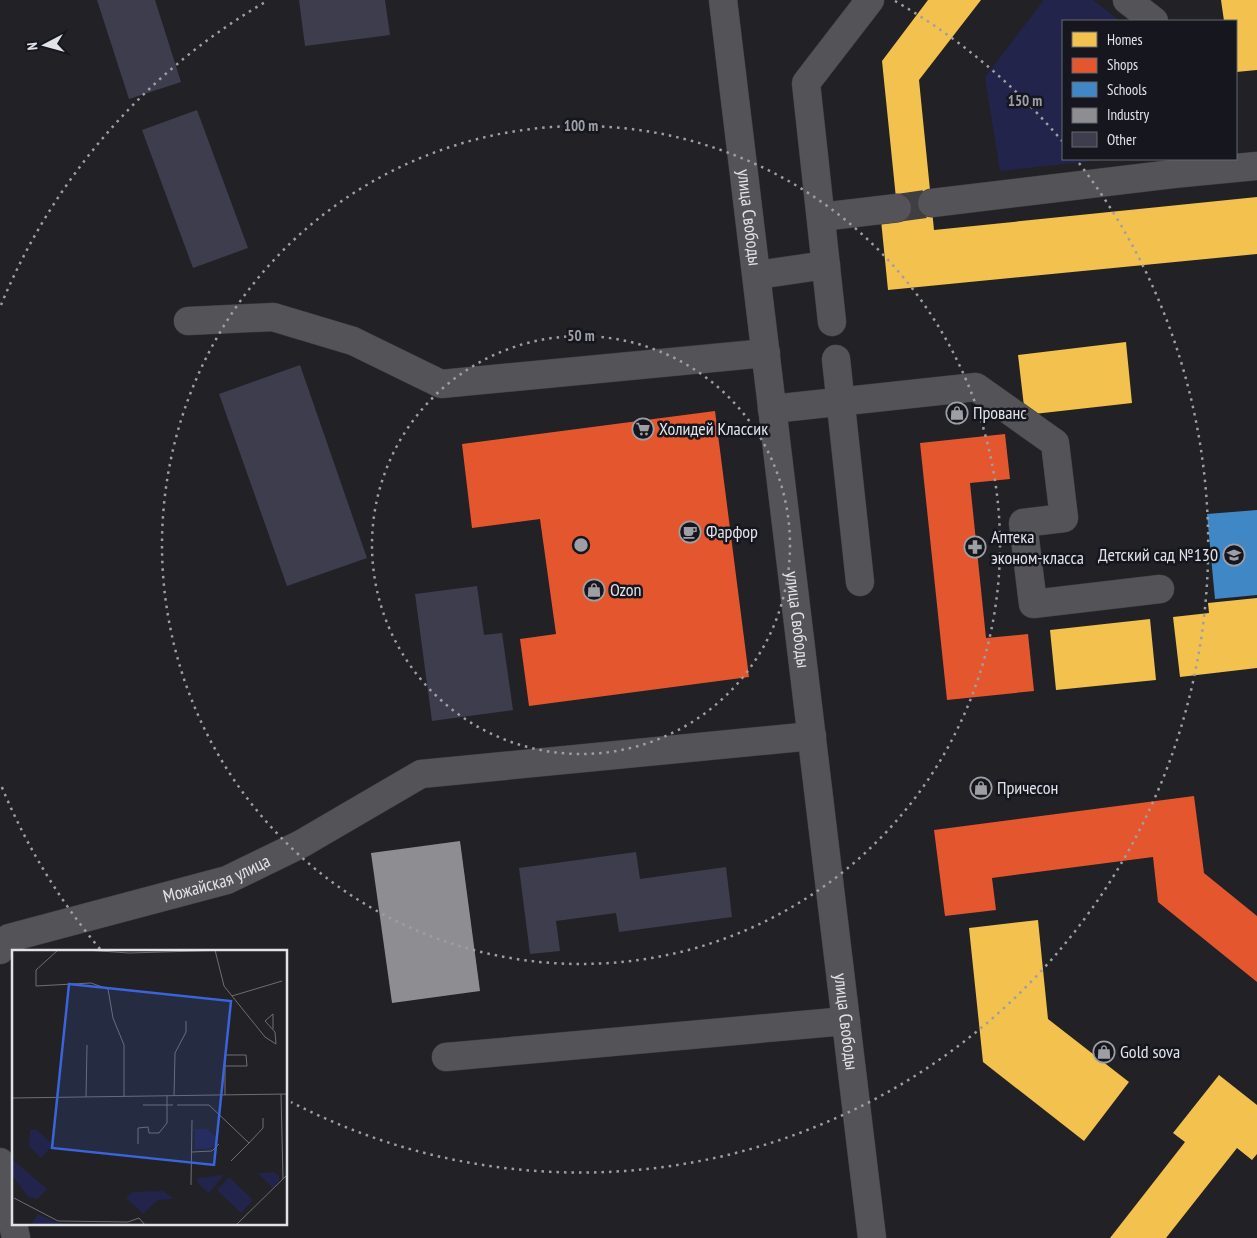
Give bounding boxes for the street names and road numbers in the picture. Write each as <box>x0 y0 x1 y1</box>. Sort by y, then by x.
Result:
street label: улица Свободы <box>732 168 767 267</box>
street label: улица Свободы <box>781 570 815 669</box>
street label: Можайская улица <box>160 849 274 908</box>
street label: улица Свободы <box>829 972 864 1071</box>

